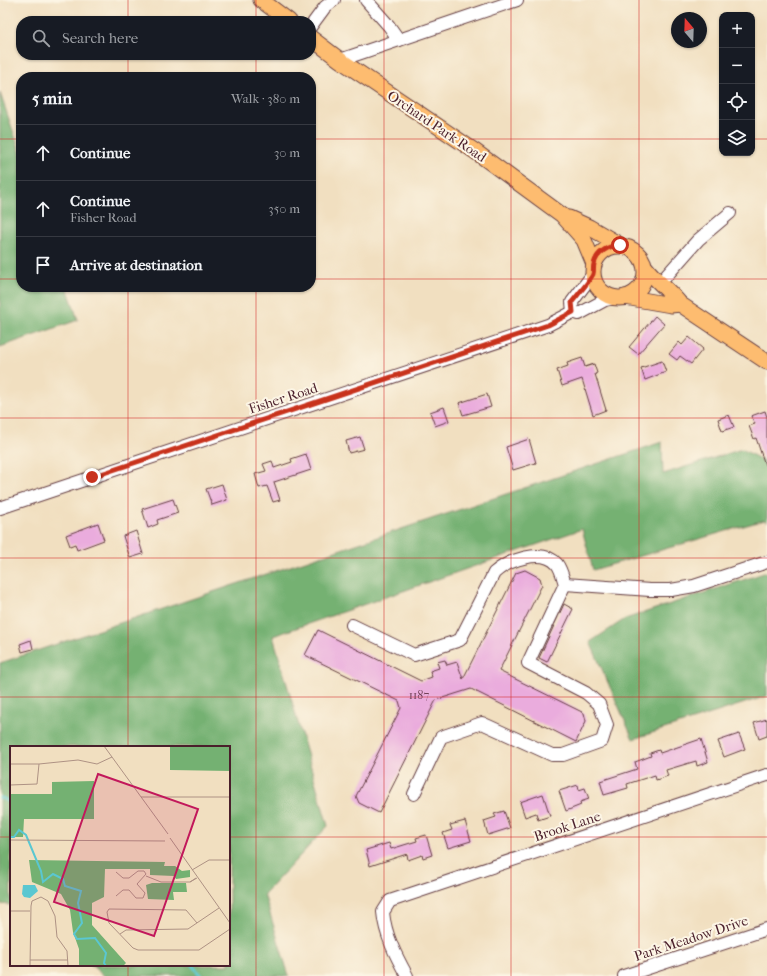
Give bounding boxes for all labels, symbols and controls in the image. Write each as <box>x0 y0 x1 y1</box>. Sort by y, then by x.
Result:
north arrow <box>671 12 707 48</box>
map controls <box>719 12 755 156</box>
button: + <box>719 12 755 48</box>
search box <box>16 16 316 60</box>
icon: search <box>30 27 52 49</box>
text: Search here <box>62 29 138 47</box>
button: − <box>719 48 755 84</box>
button: locate <box>719 84 755 120</box>
street label: Orchard Park Road <box>384 87 490 166</box>
text: 5 min <box>32 88 72 108</box>
text: Walk · 380 m <box>231 91 300 106</box>
button: layers <box>719 120 755 156</box>
icon: ahead <box>32 142 54 164</box>
text: Continue <box>70 144 130 162</box>
text: 30 m <box>274 145 300 160</box>
text: Continue <box>70 192 130 210</box>
icon: ahead <box>32 198 54 220</box>
text: 350 m <box>268 201 300 216</box>
text: Fisher Road <box>70 210 136 225</box>
route start <box>611 236 629 254</box>
icon: arrive <box>32 254 54 276</box>
text: Arrive at destination <box>70 256 202 274</box>
street label: Fisher Road <box>246 379 320 418</box>
route end <box>83 468 101 486</box>
house number: 1187 <box>409 688 429 702</box>
inset map <box>10 746 230 966</box>
street label: Brook Lane <box>532 808 603 845</box>
street label: Park Meadow Drive <box>632 912 750 965</box>

